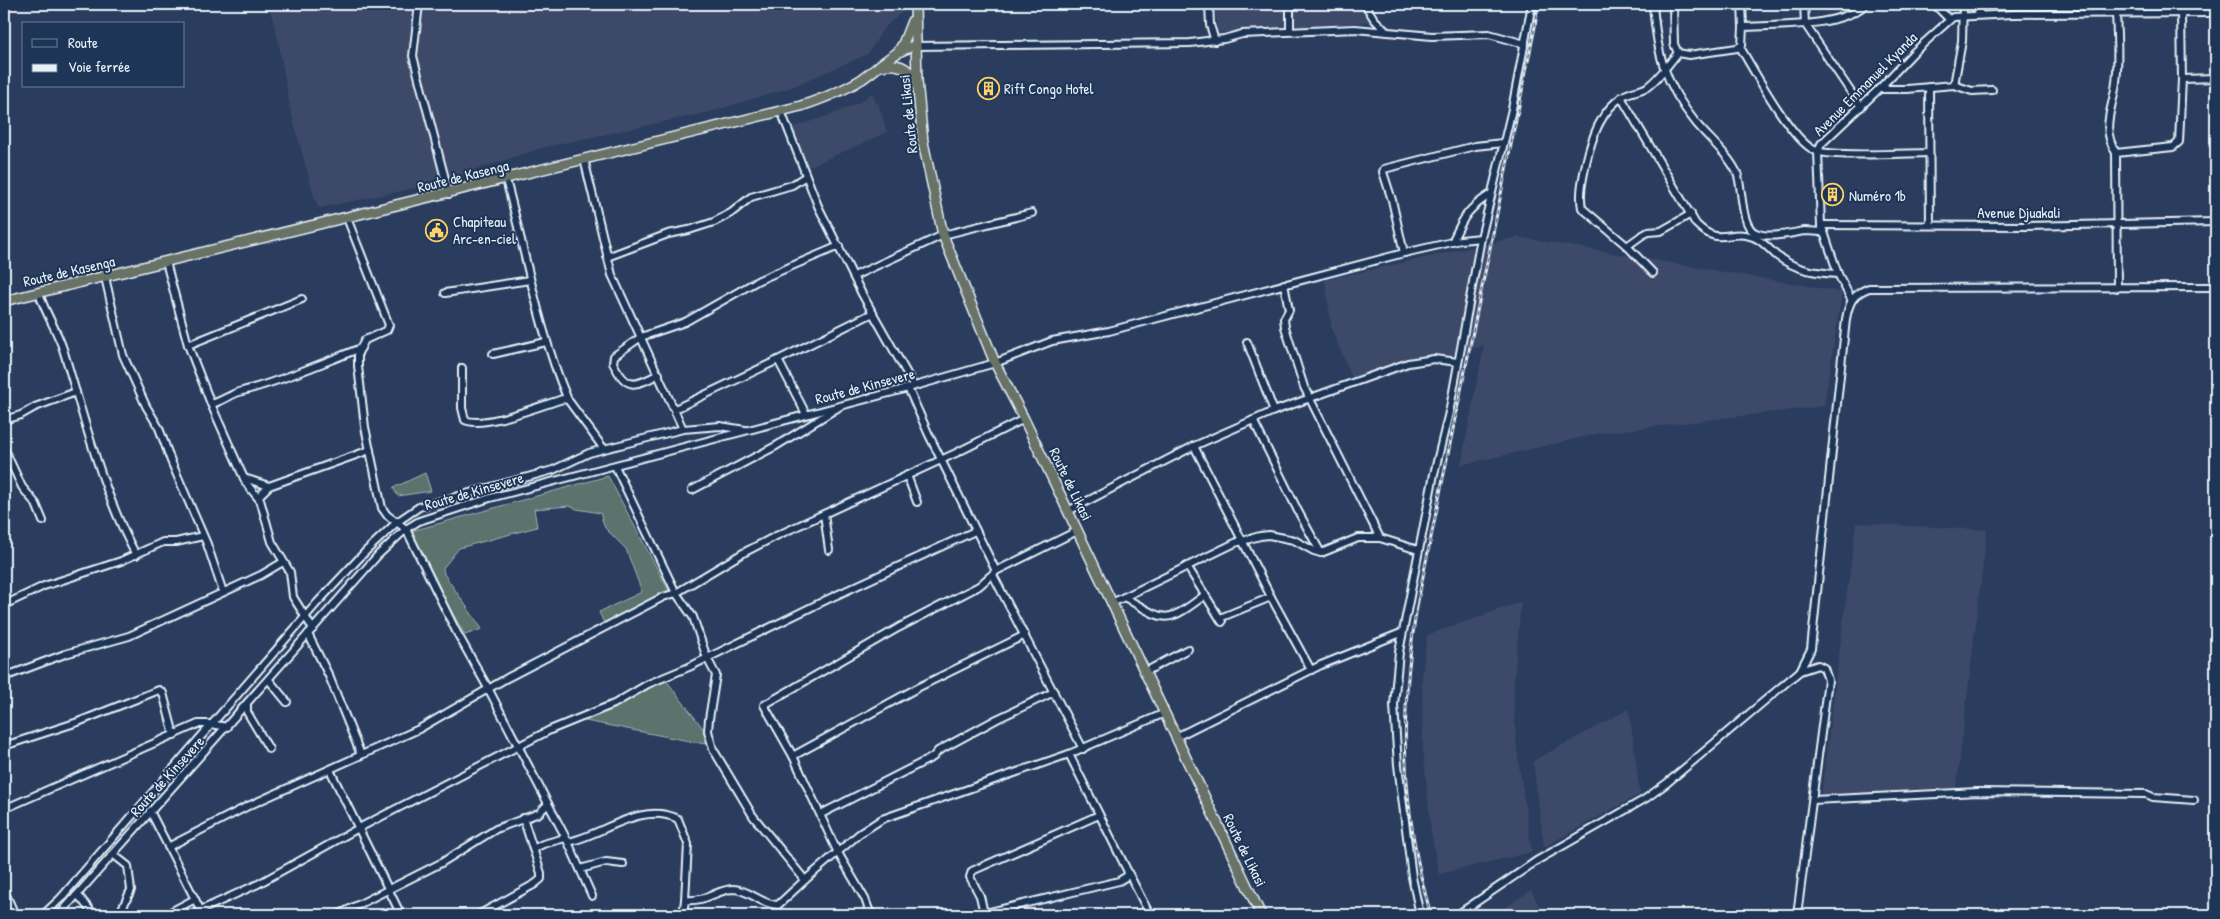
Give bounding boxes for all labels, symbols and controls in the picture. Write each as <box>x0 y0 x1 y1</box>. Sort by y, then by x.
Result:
legend <box>22 22 185 88</box>
street label: Avenue Emmanuel Kyanda <box>1808 27 1922 141</box>
text: Route <box>68 32 98 53</box>
text: Voie ferrée <box>68 56 130 77</box>
street label: Route de Likasi <box>893 74 923 154</box>
building icon: Rift Congo Hotel <box>976 76 1000 100</box>
place label: Rift Congo Hotel <box>1004 78 1094 99</box>
street label: Route de Kasenga <box>415 154 511 197</box>
building icon: Numéro 1b <box>1821 183 1845 207</box>
place label: Numéro 1b <box>1849 185 1906 206</box>
street label: Avenue Djuakali <box>1977 202 2061 223</box>
place label: Chapiteau Arc-en-ciel <box>453 211 516 249</box>
public building icon: Chapiteau Arc-en-ciel <box>425 218 449 242</box>
street label: Route de Kasenga <box>21 250 117 292</box>
street label: Route de Kinsevere <box>813 363 917 409</box>
street label: Route de Likasi <box>1044 444 1098 524</box>
street label: Route de Kinsevere <box>422 467 526 515</box>
street label: Route de Kinsevere <box>125 731 209 821</box>
street label: Route de Likasi <box>1218 810 1272 890</box>

